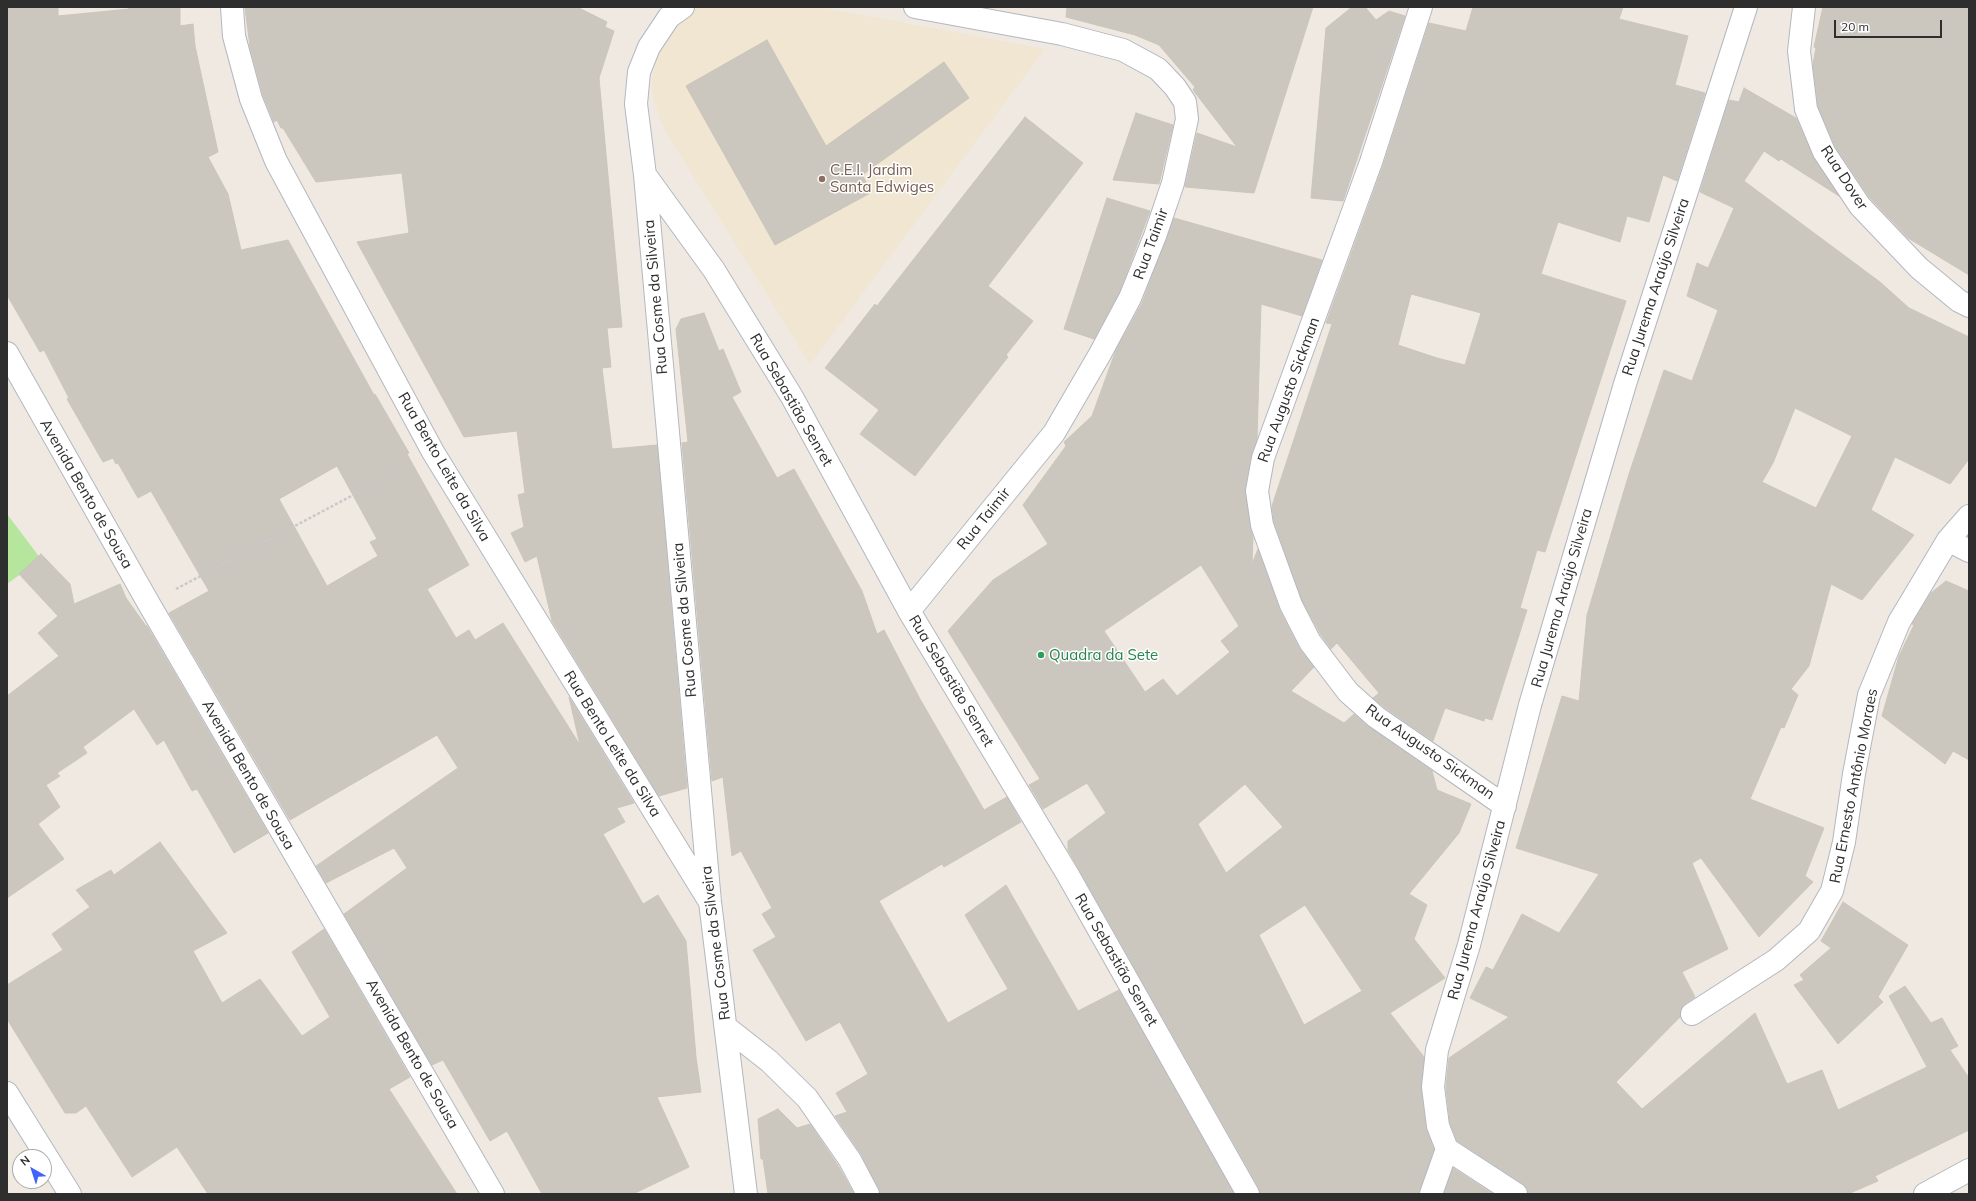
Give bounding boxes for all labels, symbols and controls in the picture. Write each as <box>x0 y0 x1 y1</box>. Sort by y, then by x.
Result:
scale bar <box>1836 12 1944 38</box>
text: 20 m <box>1841 19 1869 34</box>
street label: Rua Dover <box>1817 142 1871 214</box>
place label: C.E.I. Jardim Santa Edwiges <box>830 161 934 196</box>
marker: C.E.I. Jardim Santa Edwiges <box>817 174 827 184</box>
street label: Rua Jurema Araújo Silveira <box>1619 196 1693 378</box>
street label: Rua Taimir <box>1130 206 1172 282</box>
street label: Rua Cosme da Silveira <box>640 219 672 375</box>
street label: Rua Augusto Sickman <box>1254 315 1324 465</box>
street label: Rua Sebastião Senret <box>746 330 836 470</box>
street label: Rua Bento Leite da Silva <box>394 389 494 545</box>
street label: Avenida Bento de Sousa <box>36 416 136 572</box>
street label: Rua Taimir <box>954 484 1014 554</box>
street label: Rua Jurema Araújo Silveira <box>1528 506 1596 690</box>
street label: Rua Cosme da Silveira <box>669 542 701 698</box>
street label: Rua Sebastião Senret <box>905 612 997 750</box>
place label: Quadra da Sete <box>1049 646 1158 664</box>
marker: Quadra da Sete <box>1036 650 1046 660</box>
street label: Rua Bento Leite da Silva <box>560 668 664 820</box>
street label: Rua Ernesto Antônio Moraes <box>1826 687 1882 885</box>
street label: Avenida Bento de Sousa <box>198 697 298 853</box>
street label: Rua Augusto Sickman <box>1362 701 1498 803</box>
street label: Rua Jurema Araújo Silveira <box>1444 818 1510 1002</box>
street label: Rua Cosme da Silveira <box>698 865 734 1021</box>
street label: Rua Sebastião Senret <box>1071 890 1161 1030</box>
street label: Avenida Bento de Sousa <box>362 976 462 1132</box>
north arrow <box>12 1149 52 1189</box>
text: N <box>17 1152 33 1169</box>

